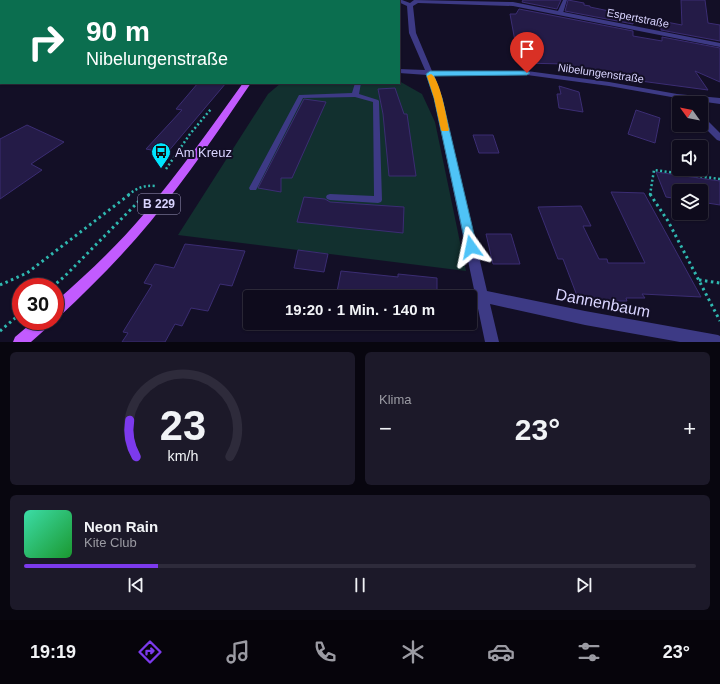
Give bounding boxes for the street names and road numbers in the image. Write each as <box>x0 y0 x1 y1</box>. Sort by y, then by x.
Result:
street label: Espertstraße <box>606 6 670 30</box>
street label: Nibelungenstraße <box>557 61 645 85</box>
road number: B 229 <box>138 194 180 214</box>
street label: Dannenbaum <box>554 285 652 321</box>

